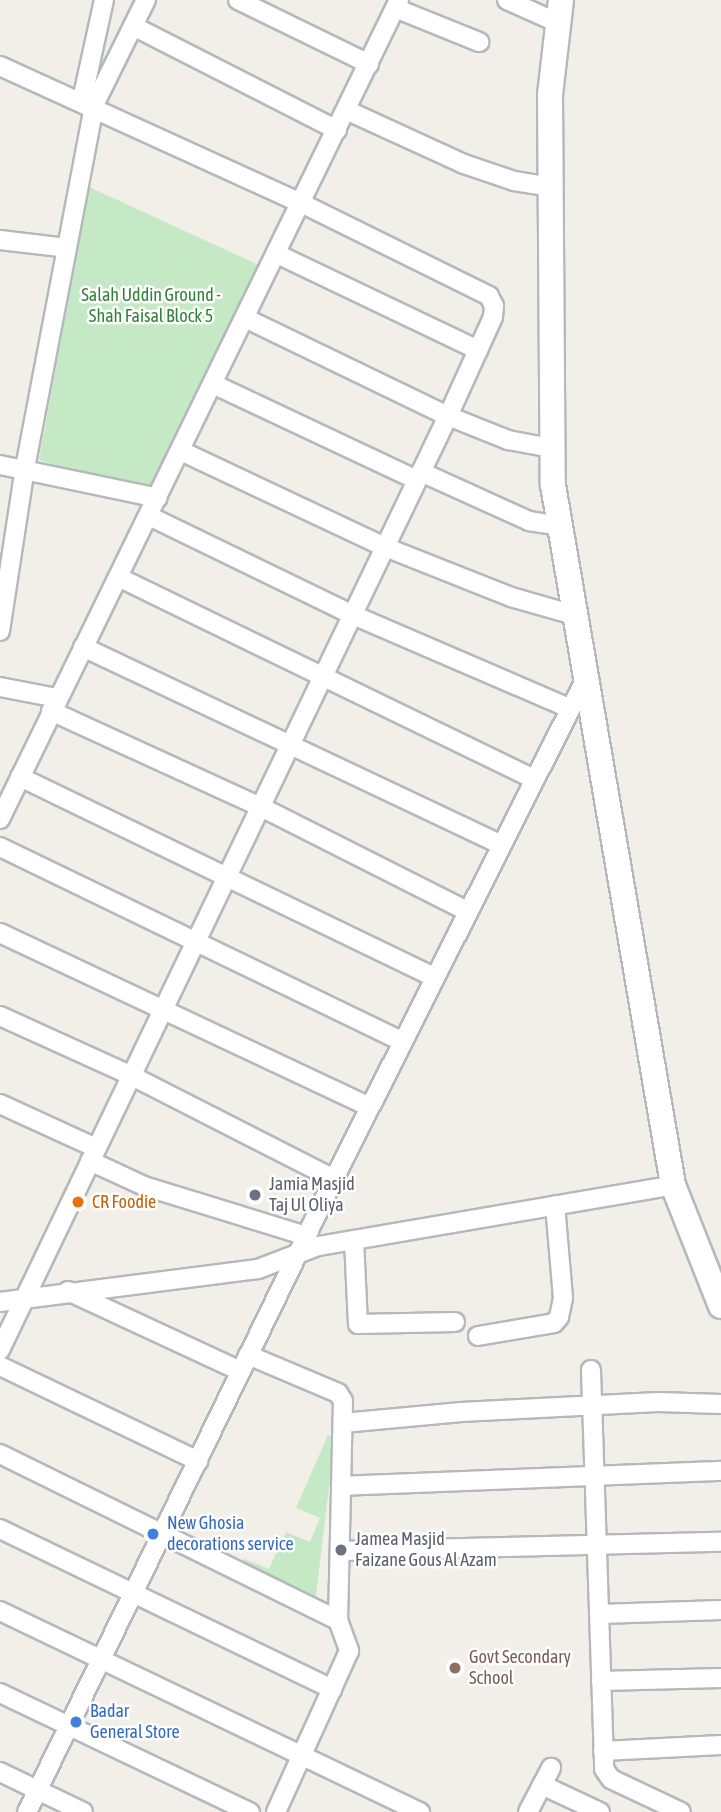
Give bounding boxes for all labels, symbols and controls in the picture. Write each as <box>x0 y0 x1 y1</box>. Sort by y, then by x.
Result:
park label: Salah Uddin Ground - Shah Faisal Block 5 <box>81 285 221 328</box>
place label: Jamia Masjid Taj Ul Oliya <box>269 1174 355 1216</box>
marker: Jamia Masjid Taj Ul Oliya <box>247 1187 263 1203</box>
place label: CR Foodie <box>92 1191 156 1213</box>
marker: CR Foodie <box>70 1194 86 1210</box>
place label: New Ghosia decorations service <box>167 1513 294 1556</box>
marker: New Ghosia decorations service <box>145 1526 161 1542</box>
place label: Jamea Masjid Faizane Gous Al Azam <box>355 1529 497 1572</box>
marker: Jamea Masjid Faizane Gous Al Azam <box>333 1542 349 1558</box>
place label: Govt Secondary School <box>469 1647 571 1690</box>
marker: Govt Secondary School <box>447 1660 463 1676</box>
place label: Badar General Store <box>90 1701 180 1744</box>
marker: Badar General Store <box>68 1714 84 1730</box>

